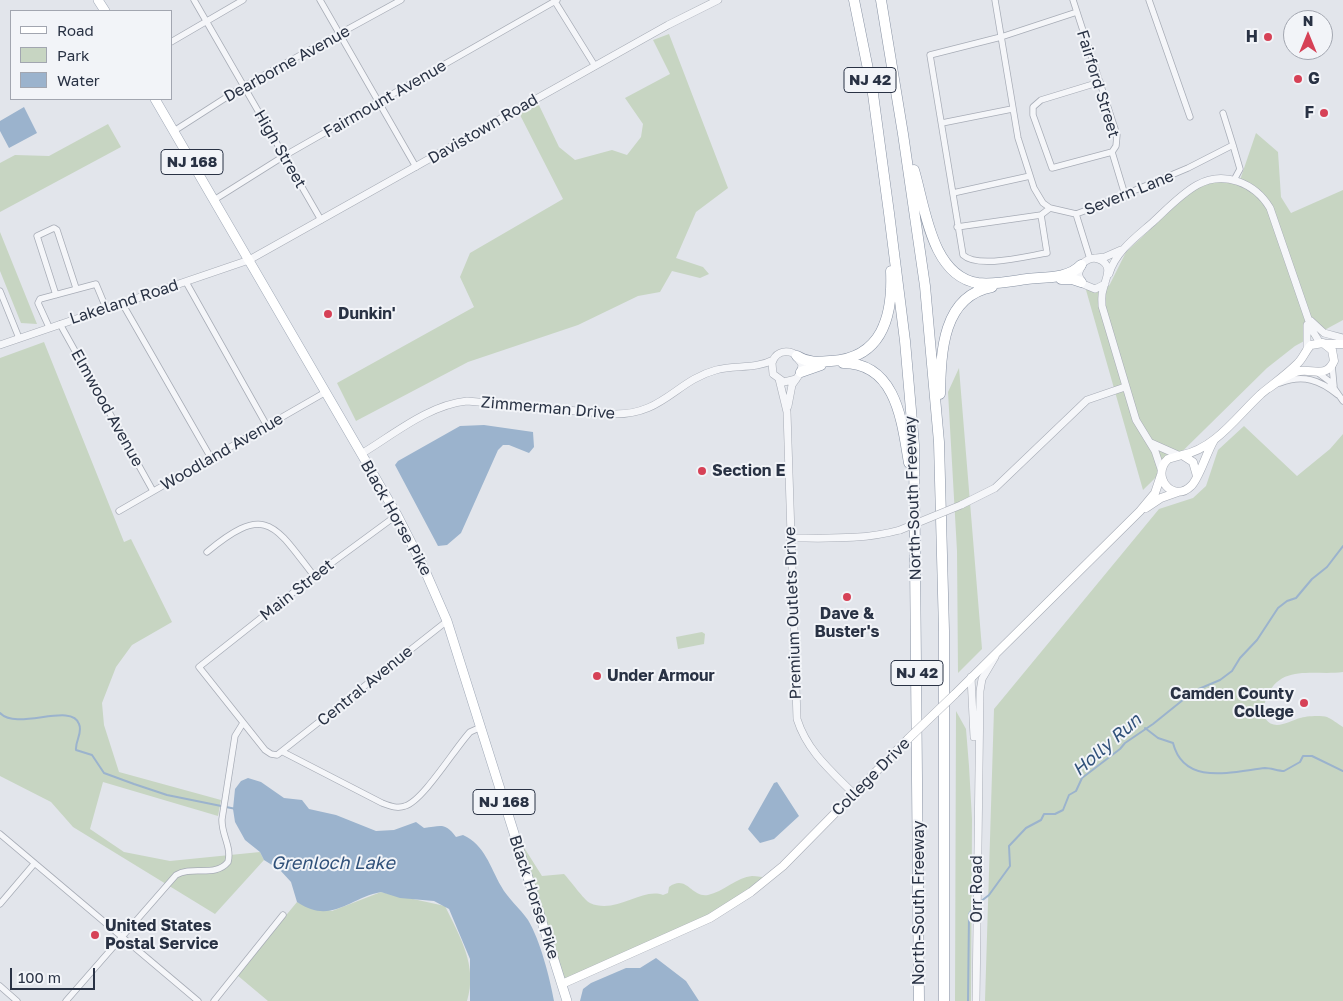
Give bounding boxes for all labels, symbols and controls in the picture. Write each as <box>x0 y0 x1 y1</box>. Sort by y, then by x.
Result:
legend <box>10 10 172 100</box>
north arrow <box>1283 10 1333 60</box>
text: N <box>1303 12 1313 29</box>
text: Road <box>57 21 94 39</box>
street label: Dearborne Avenue <box>221 21 353 107</box>
place label: H <box>1246 27 1258 47</box>
street label: Fairford Street <box>1072 28 1124 140</box>
marker: H <box>1262 31 1274 43</box>
text: Park <box>57 46 89 64</box>
street label: Fairmount Avenue <box>320 56 450 142</box>
road number: NJ 42 <box>844 68 896 92</box>
place label: G <box>1308 69 1320 89</box>
text: Water <box>57 71 100 89</box>
marker: G <box>1292 73 1304 85</box>
street label: Davistown Road <box>425 90 541 168</box>
place label: F <box>1304 103 1314 123</box>
street label: High Street <box>250 106 310 192</box>
marker: F <box>1318 107 1330 119</box>
road number: NJ 168 <box>161 150 223 174</box>
street label: Severn Lane <box>1082 166 1176 220</box>
street label: Lakeland Road <box>67 275 181 329</box>
place label: Dunkin' <box>338 304 396 324</box>
marker: Dunkin' <box>322 308 334 320</box>
street label: Elmwood Avenue <box>67 346 147 470</box>
street label: Zimmerman Drive <box>480 393 616 423</box>
street label: Woodland Avenue <box>157 409 287 495</box>
street label: North-South Freeway <box>901 415 925 581</box>
street label: Black Horse Pike <box>356 457 436 579</box>
place label: Section E <box>712 461 785 481</box>
marker: Section E <box>696 465 708 477</box>
street label: Premium Outlets Drive <box>780 526 806 700</box>
street label: Main Street <box>256 555 338 625</box>
marker: Dave & Buster's <box>841 591 853 603</box>
place label: Dave & Buster's <box>814 604 880 642</box>
street label: Central Avenue <box>314 642 416 730</box>
road number: NJ 42 <box>891 660 943 686</box>
place label: Under Armour <box>607 666 715 686</box>
marker: Under Armour <box>591 670 603 682</box>
place label: Camden County College <box>1170 684 1294 722</box>
marker: Camden County College <box>1298 697 1310 709</box>
water label: Holly Run <box>1068 709 1146 781</box>
street label: College Drive <box>828 734 914 820</box>
road number: NJ 168 <box>473 790 535 814</box>
street label: North-South Freeway <box>909 821 929 985</box>
street label: Black Horse Pike <box>505 833 563 961</box>
water label: Grenloch Lake <box>271 852 395 874</box>
street label: Orr Road <box>967 855 987 923</box>
place label: United States Postal Service <box>105 916 219 954</box>
marker: United States Postal Service <box>89 929 101 941</box>
scale bar <box>12 958 98 990</box>
text: 100 m <box>18 968 61 986</box>

